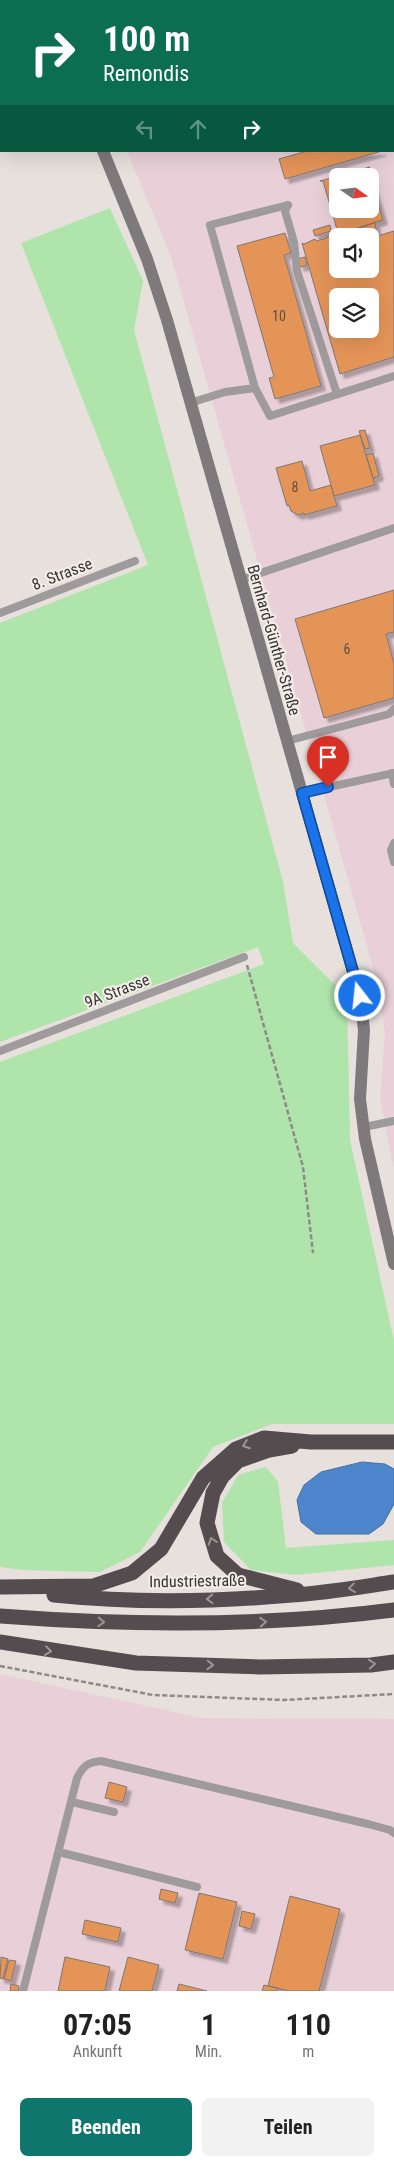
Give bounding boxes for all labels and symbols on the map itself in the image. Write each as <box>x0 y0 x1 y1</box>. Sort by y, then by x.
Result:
north arrow <box>329 168 379 218</box>
house number: 10 <box>272 308 286 324</box>
house number: 8 <box>292 479 299 495</box>
street label: 8. Strasse <box>29 554 95 594</box>
street label: Bernhard-Günther-Straße <box>243 563 305 717</box>
house number: 6 <box>344 641 351 657</box>
pin <box>307 736 349 787</box>
position arrow <box>333 969 385 1021</box>
street label: 9A Strasse <box>82 970 152 1012</box>
one-way arrow <box>242 1439 250 1449</box>
one-way arrow <box>208 1538 218 1546</box>
street label: Industriestraße <box>149 1571 245 1591</box>
one-way arrow <box>348 1582 356 1593</box>
one-way arrow <box>205 1594 213 1604</box>
one-way arrow <box>260 1616 268 1627</box>
one-way arrow <box>97 1617 105 1628</box>
one-way arrow <box>44 1645 52 1655</box>
one-way arrow <box>368 1659 376 1670</box>
one-way arrow <box>206 1660 214 1671</box>

